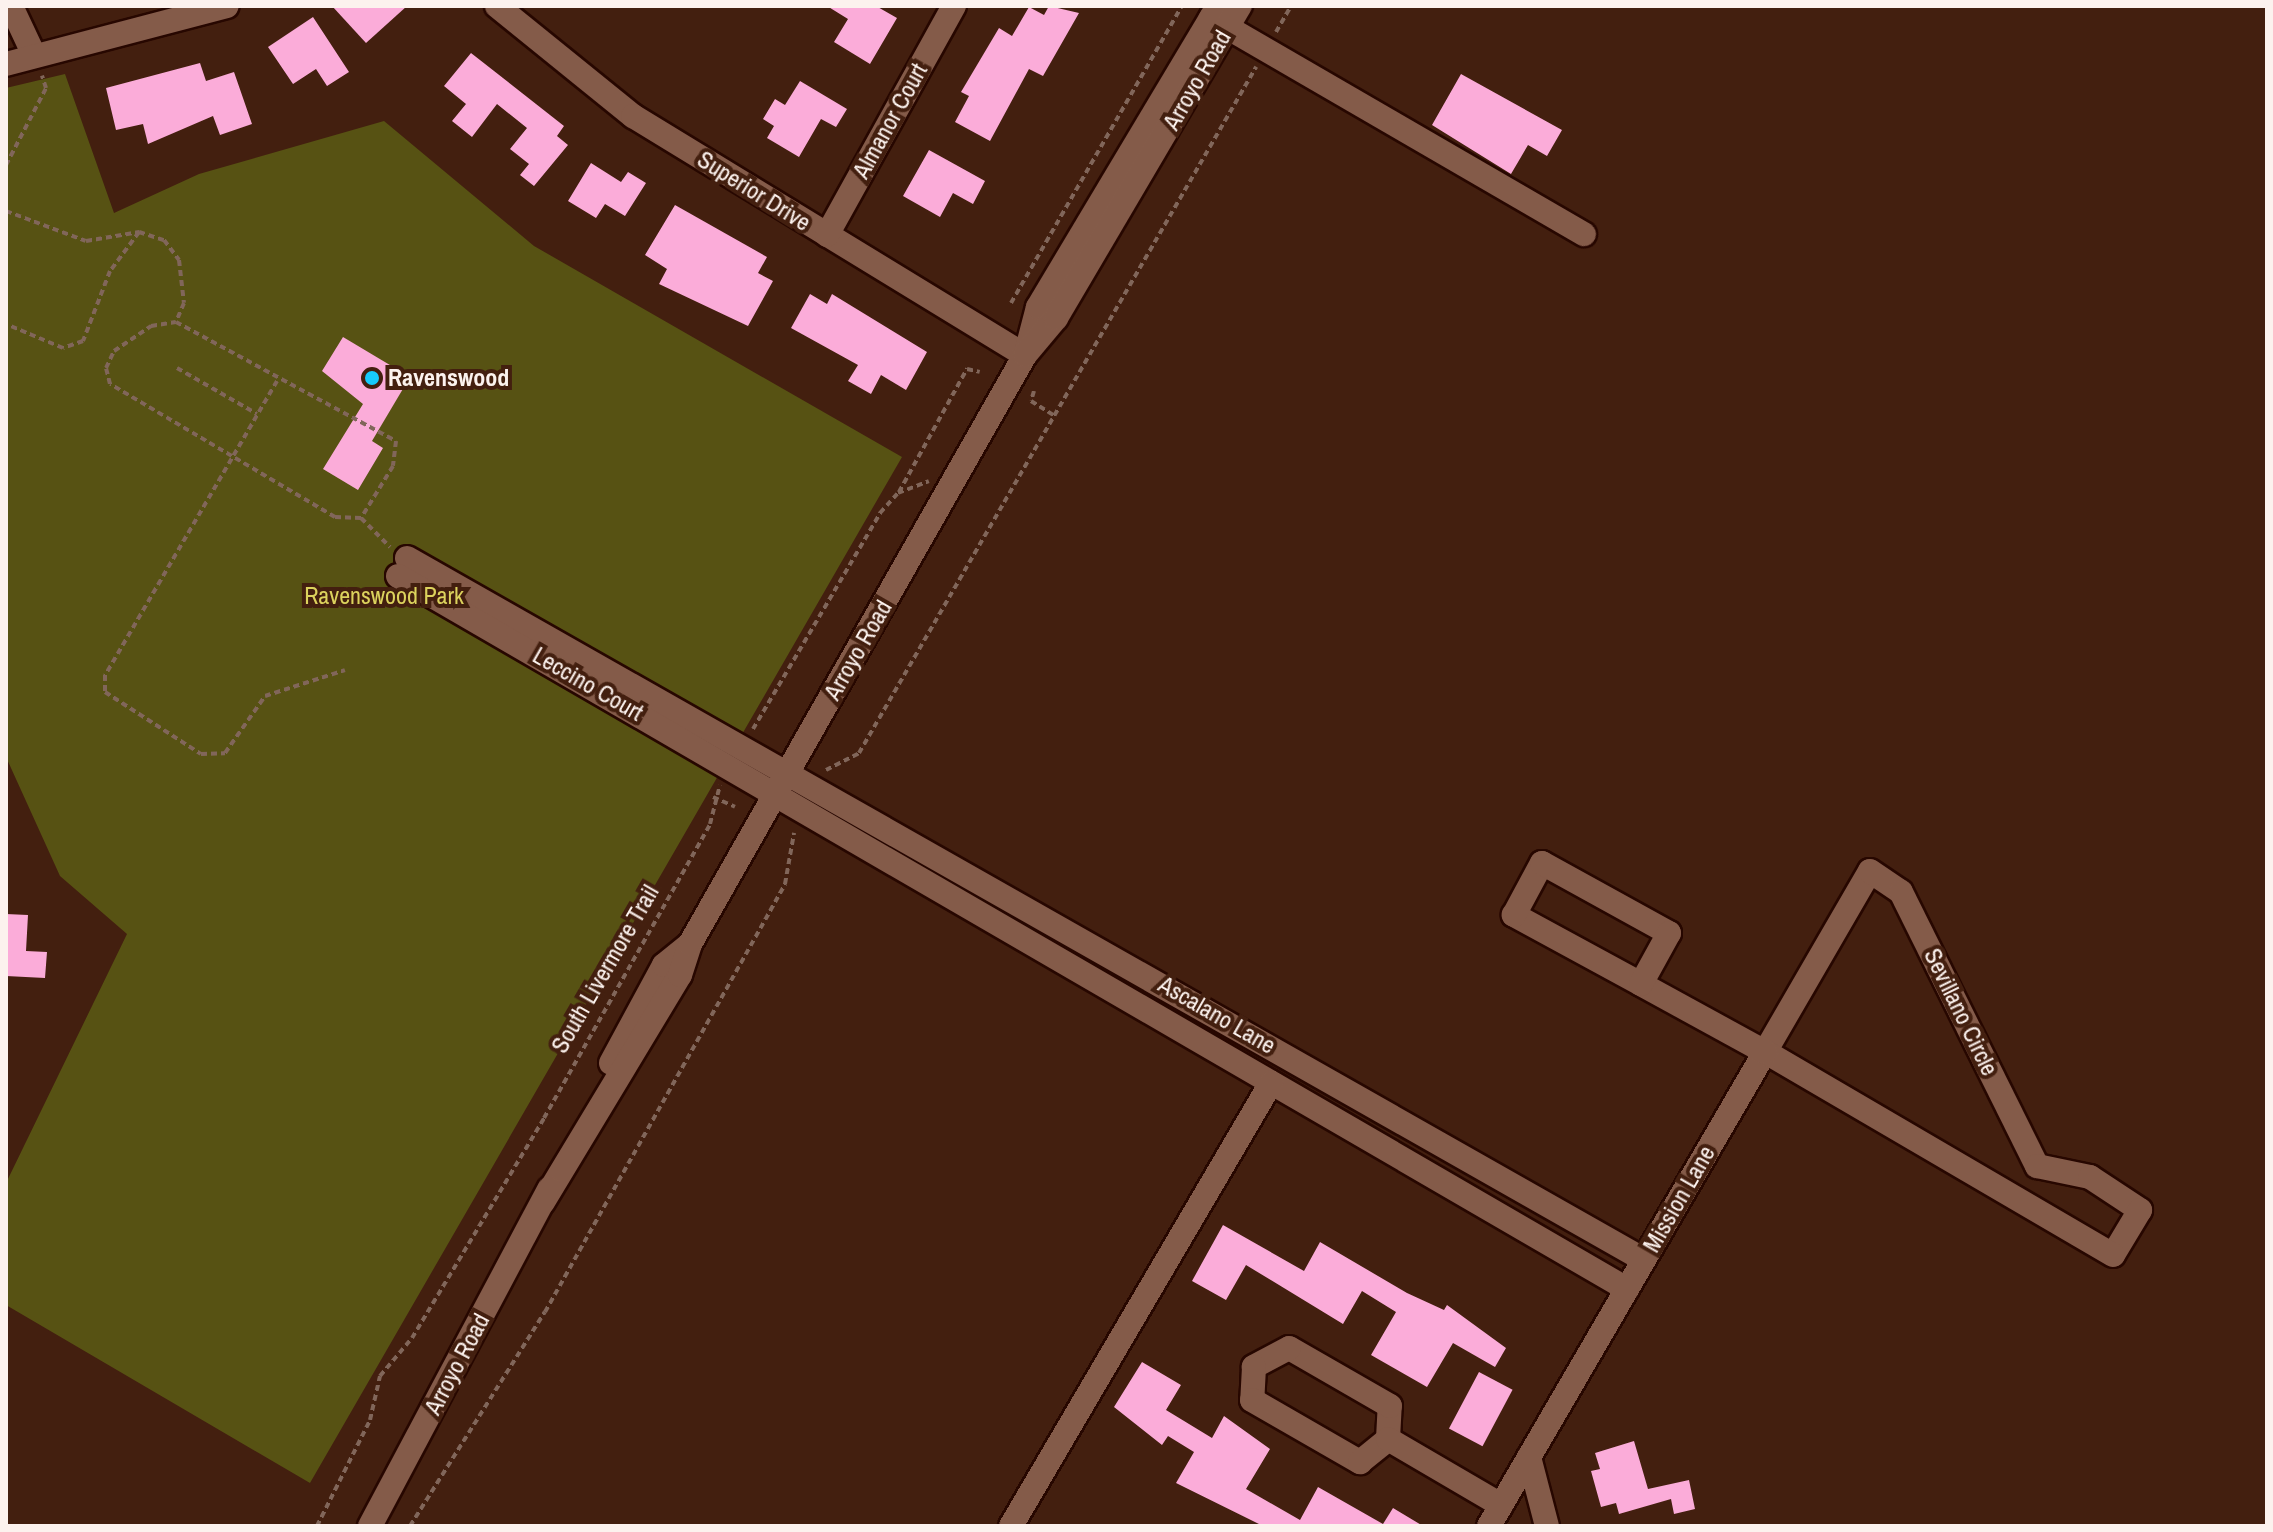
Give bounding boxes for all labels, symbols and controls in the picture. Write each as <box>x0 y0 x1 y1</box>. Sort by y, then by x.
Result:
street label: Arroyo Road <box>1157 25 1237 135</box>
street label: Almanor Court <box>847 59 933 183</box>
street label: Superior Drive <box>692 145 816 237</box>
place label: Ravenswood <box>388 364 509 392</box>
marker: Ravenswood <box>363 369 381 387</box>
park label: Ravenswood Park <box>304 582 464 610</box>
street label: Arroyo Road <box>818 595 898 705</box>
street label: Leccino Court <box>528 641 648 727</box>
street label: South Livermore Trail <box>545 880 665 1058</box>
street label: Sevillano Circle <box>1918 944 2004 1080</box>
street label: Ascalano Lane <box>1153 970 1281 1060</box>
street label: Mission Lane <box>1637 1141 1721 1257</box>
street label: Arroyo Road <box>418 1308 496 1420</box>

